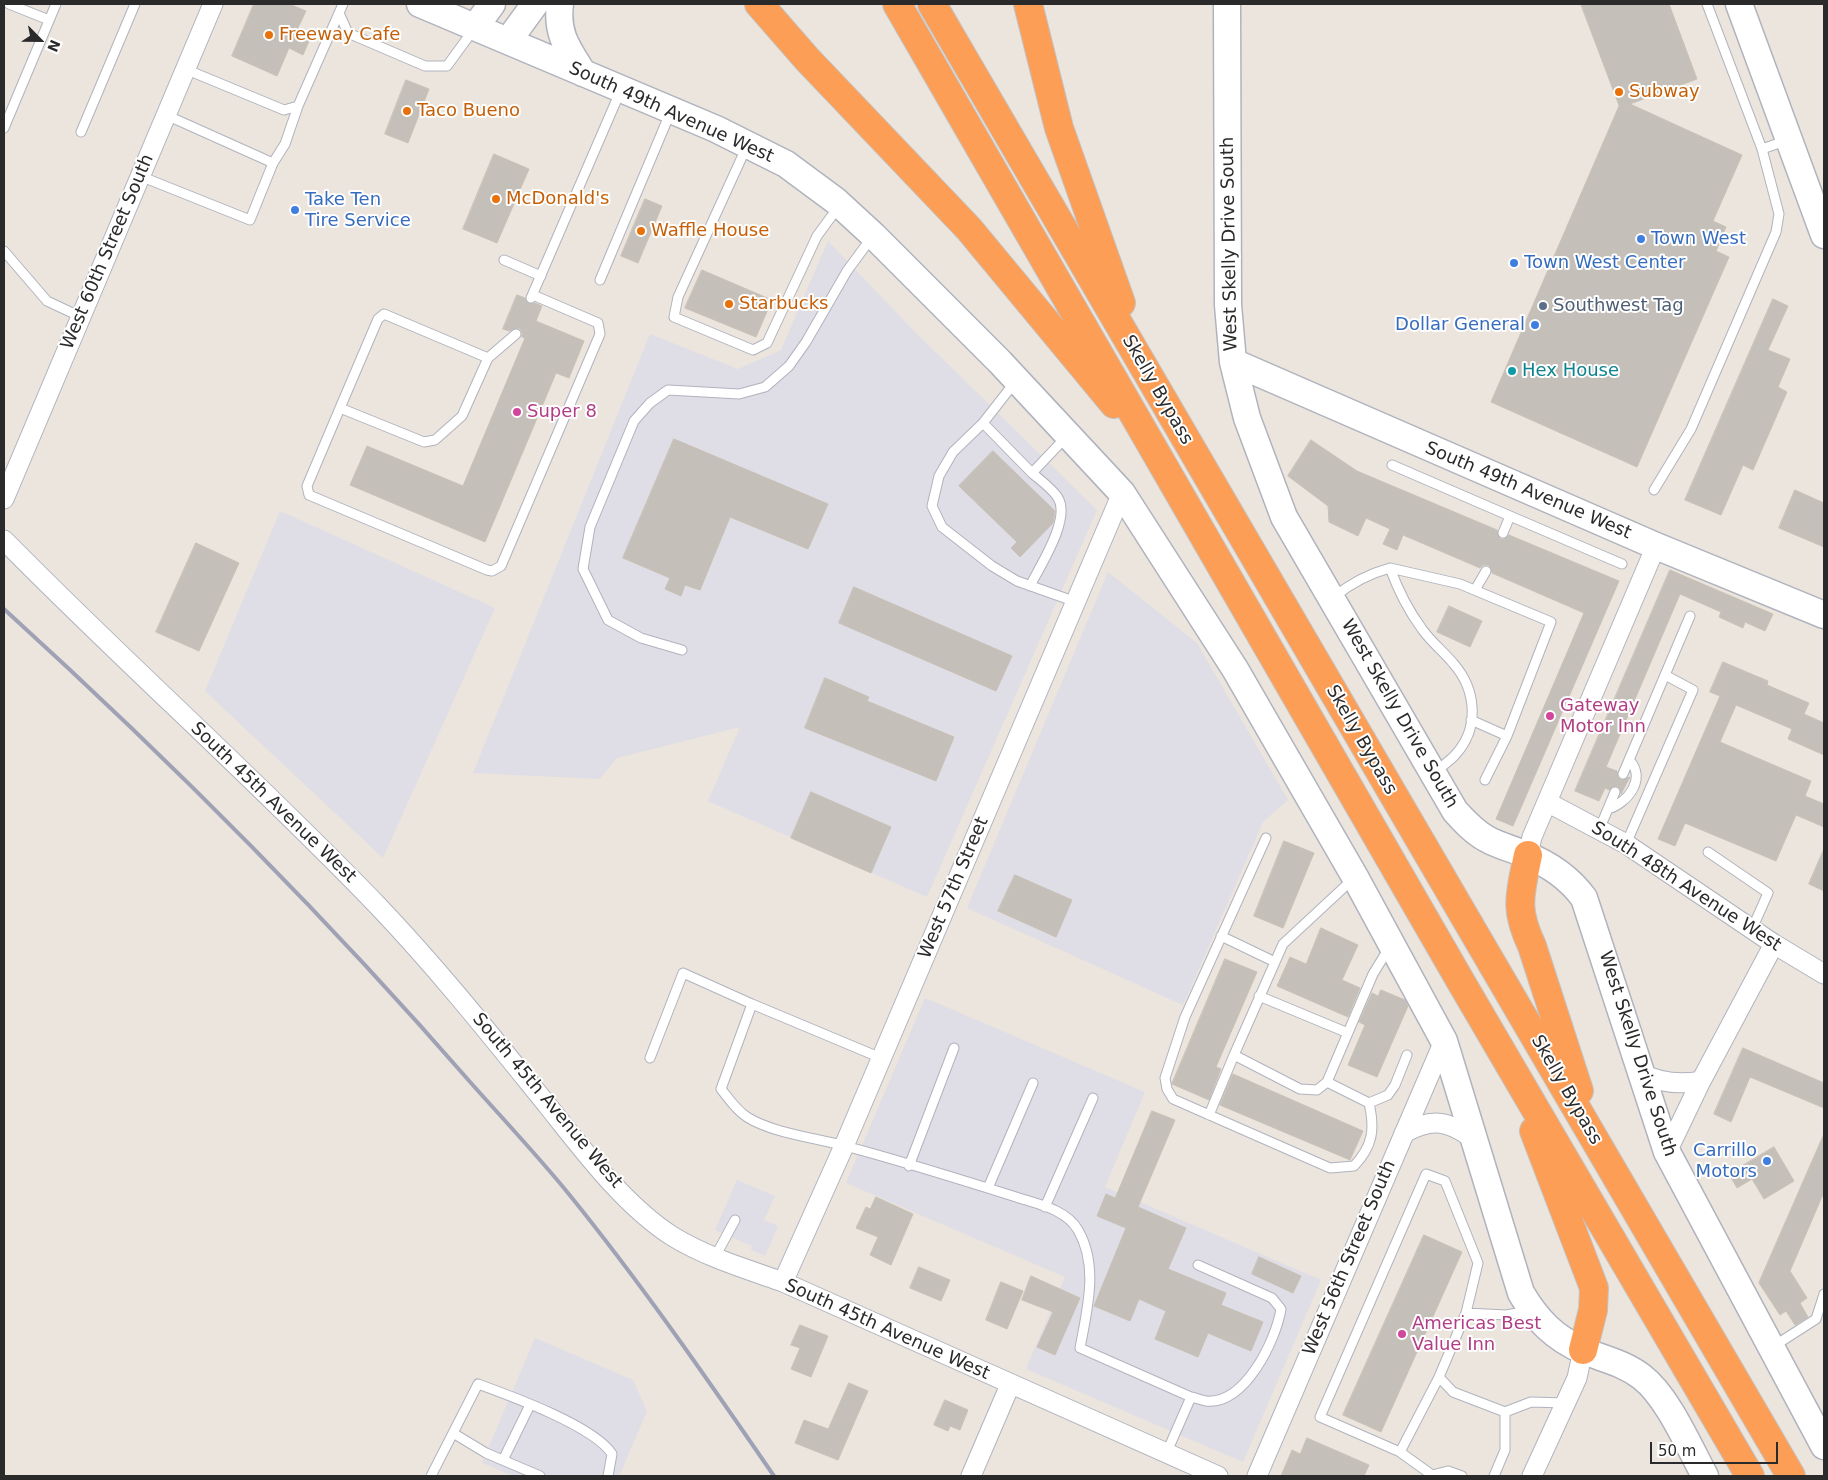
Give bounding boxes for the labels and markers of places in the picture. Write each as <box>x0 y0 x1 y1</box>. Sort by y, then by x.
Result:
place label: Freeway Cafe <box>279 24 400 46</box>
marker: Freeway Cafe <box>263 29 275 41</box>
place label: Subway <box>1629 81 1700 103</box>
marker: Subway <box>1613 86 1625 98</box>
place label: Taco Bueno <box>417 100 520 122</box>
marker: Taco Bueno <box>401 105 413 117</box>
place label: McDonald's <box>506 188 609 210</box>
place label: Take Ten Tire Service <box>305 189 411 232</box>
marker: McDonald's <box>490 193 502 205</box>
marker: Take Ten Tire Service <box>289 204 301 216</box>
place label: Waffle House <box>651 220 769 242</box>
marker: Waffle House <box>635 225 647 237</box>
place label: Town West <box>1651 228 1746 250</box>
marker: Town West <box>1635 233 1647 245</box>
place label: Town West Center <box>1524 252 1685 274</box>
marker: Town West Center <box>1508 257 1520 269</box>
place label: Starbucks <box>739 293 828 315</box>
place label: Southwest Tag <box>1553 295 1684 317</box>
marker: Starbucks <box>723 298 735 310</box>
marker: Southwest Tag <box>1537 300 1549 312</box>
place label: Dollar General <box>1395 314 1525 336</box>
marker: Dollar General <box>1529 319 1541 331</box>
place label: Hex House <box>1522 360 1619 382</box>
marker: Hex House <box>1506 365 1518 377</box>
place label: Super 8 <box>527 401 597 423</box>
marker: Super 8 <box>511 406 523 418</box>
place label: Gateway Motor Inn <box>1560 695 1646 738</box>
marker: Gateway Motor Inn <box>1544 710 1556 722</box>
place label: Carrillo Motors <box>1693 1140 1757 1182</box>
marker: Carrillo Motors <box>1761 1155 1773 1167</box>
place label: Americas Best Value Inn <box>1412 1313 1541 1356</box>
marker: Americas Best Value Inn <box>1396 1328 1408 1340</box>

